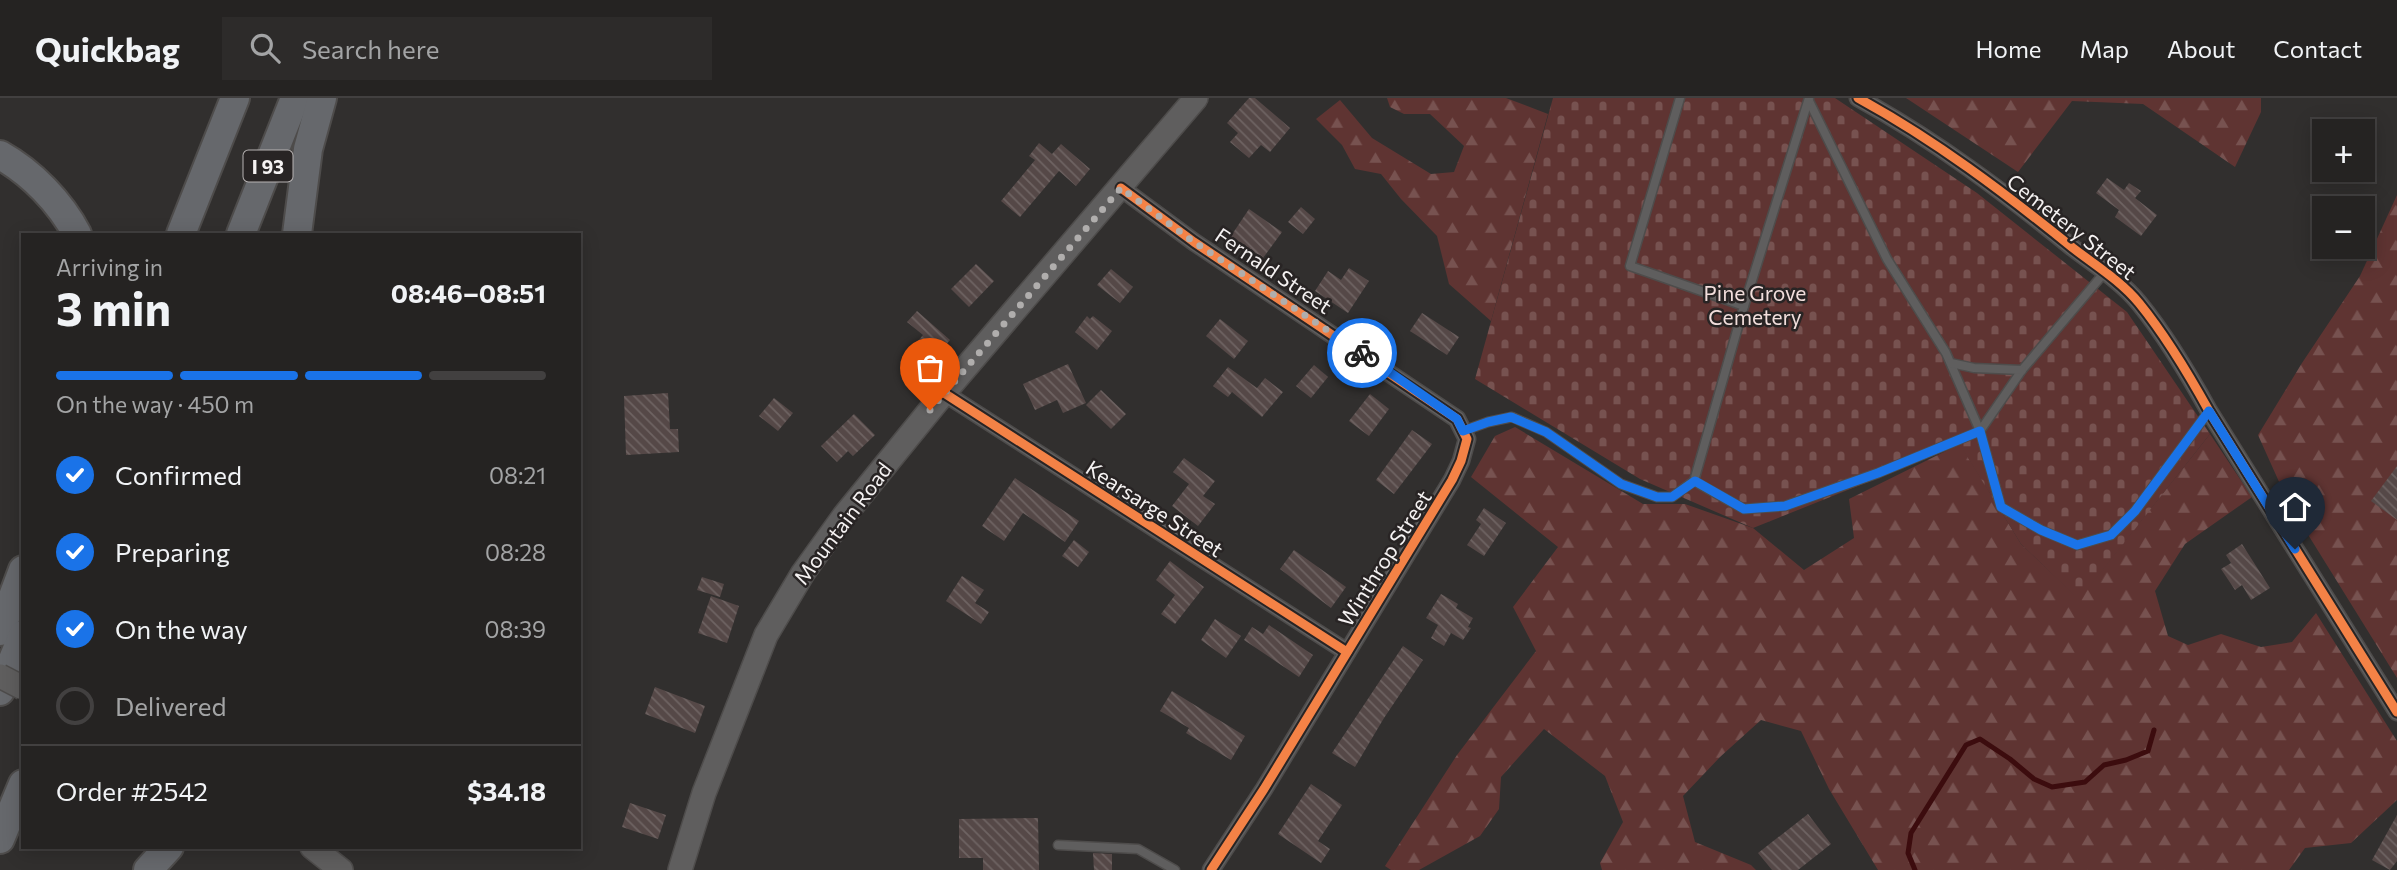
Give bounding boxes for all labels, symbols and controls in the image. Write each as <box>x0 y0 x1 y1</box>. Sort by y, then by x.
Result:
search box <box>222 17 712 80</box>
text: Quickbag <box>35 28 180 69</box>
icon: search <box>246 29 284 67</box>
text: Search here <box>302 33 439 64</box>
text: Home <box>1976 34 2042 63</box>
text: Map <box>2080 34 2129 63</box>
text: About <box>2167 34 2235 63</box>
text: Contact <box>2273 34 2362 63</box>
map controls <box>2312 119 2375 259</box>
button: + <box>2312 119 2375 182</box>
road number: I 93 <box>244 150 292 181</box>
street label: Cemetery Street <box>2002 168 2142 284</box>
button: − <box>2312 196 2375 259</box>
street label: Fernald Street <box>1211 222 1337 318</box>
text: Arriving in <box>56 253 163 281</box>
text: 08:46–08:51 <box>391 277 546 308</box>
text: 3 min <box>56 279 171 335</box>
park label: Pine Grove Cemetery <box>1704 280 1806 329</box>
courier <box>1327 318 1397 388</box>
icon: bike <box>1343 334 1381 372</box>
pin <box>900 338 960 410</box>
icon: bag <box>911 349 949 387</box>
text: On the way · 450 m <box>56 390 254 418</box>
street label: Kearsarge Street <box>1082 454 1228 562</box>
icon: check <box>56 456 94 494</box>
street label: Mountain Road <box>788 457 896 589</box>
text: Confirmed <box>115 459 242 490</box>
text: 08:21 <box>489 461 546 489</box>
pin <box>2265 477 2325 549</box>
street label: Winthrop Street <box>1332 485 1436 631</box>
icon: home <box>2276 488 2314 526</box>
icon: check <box>56 533 94 571</box>
text: Preparing <box>115 536 230 567</box>
text: 08:28 <box>485 538 546 566</box>
icon: check <box>56 610 94 648</box>
text: On the way <box>115 613 248 644</box>
text: 08:39 <box>485 615 546 643</box>
text: Delivered <box>115 690 226 721</box>
text: Order #2542 <box>56 775 208 806</box>
text: $34.18 <box>467 775 546 806</box>

